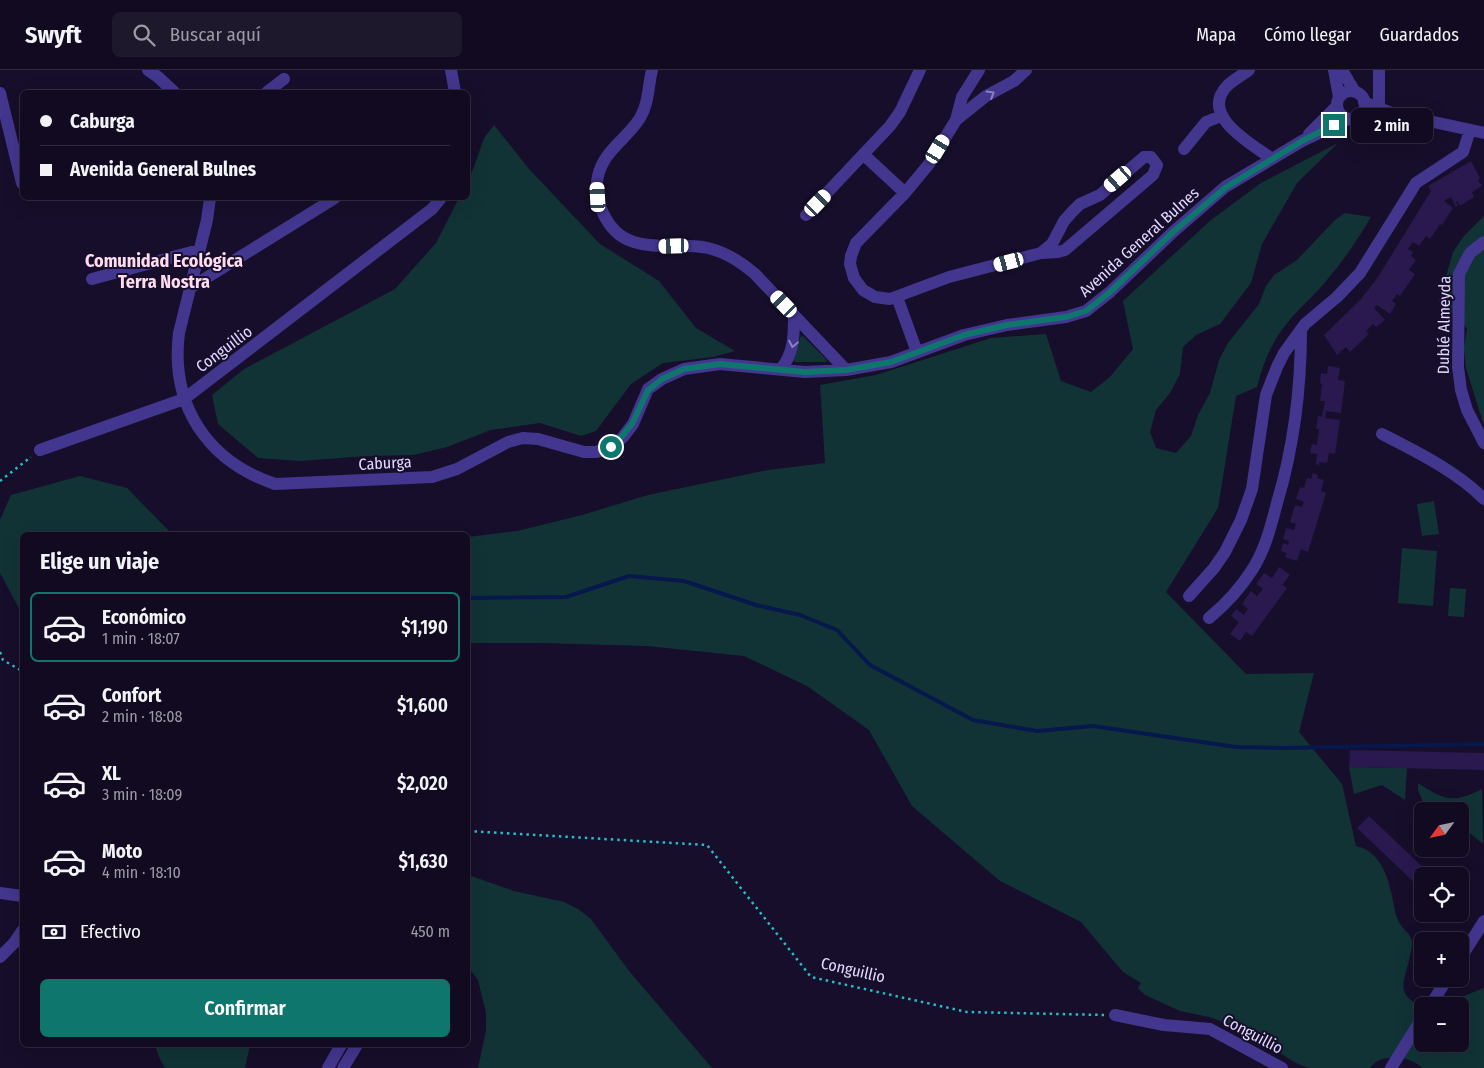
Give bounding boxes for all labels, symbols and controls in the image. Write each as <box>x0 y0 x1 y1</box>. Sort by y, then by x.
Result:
search box <box>112 12 462 57</box>
text: Swyft <box>25 21 82 49</box>
icon: search <box>130 21 158 49</box>
text: Buscar aquí <box>170 23 261 46</box>
text: Mapa <box>1196 24 1236 46</box>
text: Cómo llegar <box>1264 24 1351 46</box>
text: Guardados <box>1379 24 1459 46</box>
one-way arrow <box>985 90 994 100</box>
callout: 2 min <box>1352 108 1434 142</box>
text: Caburga <box>70 110 135 133</box>
route end <box>1323 114 1345 136</box>
text: 2 min <box>1374 116 1410 135</box>
car <box>923 132 952 166</box>
text: Avenida General Bulnes <box>70 158 256 181</box>
car <box>1101 163 1134 195</box>
car <box>589 182 606 212</box>
street label: Avenida General Bulnes <box>1075 183 1203 301</box>
car <box>802 187 833 219</box>
car <box>658 238 689 254</box>
district label: Comunidad Ecológica Terra Nostra <box>85 250 243 293</box>
car <box>992 251 1025 273</box>
street label: Dublé Almeyda <box>1434 276 1454 374</box>
car <box>768 288 799 320</box>
street label: Conguillio <box>192 322 256 376</box>
one-way arrow <box>788 339 798 348</box>
route start <box>600 436 622 458</box>
street label: Caburga <box>358 452 412 474</box>
text: Elige un viaje <box>40 548 159 575</box>
icon: car <box>42 605 87 650</box>
text: Económico <box>102 606 186 629</box>
text: $1,190 <box>401 616 448 639</box>
text: 1 min · 18:07 <box>102 629 180 648</box>
icon: car <box>42 683 87 728</box>
text: Confort <box>102 684 162 707</box>
text: $1,600 <box>397 694 448 717</box>
text: 2 min · 18:08 <box>102 707 182 726</box>
icon: car <box>42 761 87 806</box>
text: XL <box>102 762 121 785</box>
text: $2,020 <box>397 772 448 795</box>
text: 3 min · 18:09 <box>102 785 182 804</box>
north arrow <box>1414 802 1469 858</box>
map controls <box>1414 802 1469 1052</box>
icon: car <box>42 839 87 884</box>
text: Moto <box>102 840 142 863</box>
text: $1,630 <box>399 850 448 873</box>
text: 4 min · 18:10 <box>102 863 181 882</box>
button: locate <box>1414 867 1469 922</box>
icon: cash <box>40 918 68 946</box>
text: Efectivo <box>80 920 141 943</box>
text: 450 m <box>411 922 450 941</box>
button: + <box>1414 932 1469 987</box>
street label: Conguillio <box>819 953 887 987</box>
button: Confirmar <box>40 979 450 1037</box>
button: − <box>1414 997 1469 1052</box>
street label: Conguillio <box>1220 1010 1286 1058</box>

